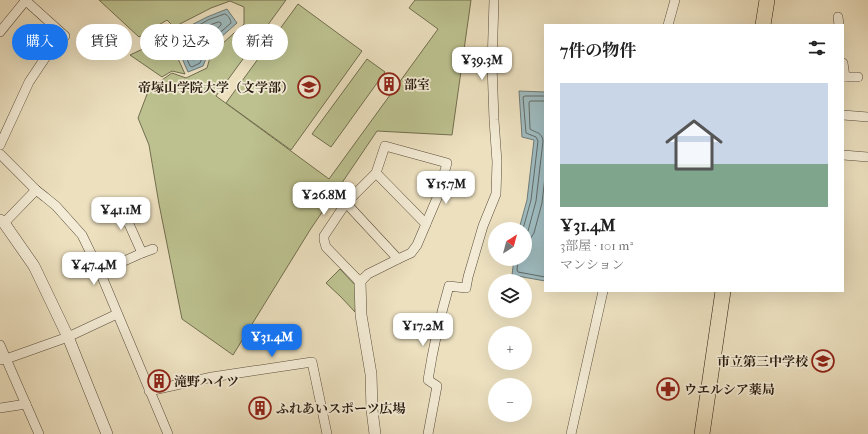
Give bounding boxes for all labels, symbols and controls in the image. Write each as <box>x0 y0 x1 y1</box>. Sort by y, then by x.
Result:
chip: 購入 <box>12 24 68 60</box>
chip: 賃貸 <box>76 24 132 60</box>
chip: 絞り込み <box>140 24 224 60</box>
chip: 新着 <box>232 24 288 60</box>
icon: filters <box>806 37 828 59</box>
text: 7件の物件 <box>560 40 636 60</box>
pin: ¥39.3M <box>449 47 515 81</box>
text: ¥39.3M <box>461 52 503 67</box>
building icon: 部室 <box>376 71 402 97</box>
school or university icon: 帝塚山学院大学（文学部） <box>296 74 322 100</box>
place label: 部室 <box>404 77 430 92</box>
place label: 帝塚山学院大学（文学部） <box>138 80 294 95</box>
icon: home <box>658 109 730 181</box>
pin: ¥15.7M <box>413 171 479 205</box>
text: ¥15.7M <box>426 176 466 191</box>
pin: ¥26.8M <box>291 182 357 216</box>
text: ¥26.8M <box>302 187 346 202</box>
pin: ¥41.1M <box>88 197 154 231</box>
text: ¥41.1M <box>100 202 142 217</box>
text: ¥31.4M <box>560 215 616 235</box>
north arrow <box>488 222 532 266</box>
map controls <box>488 222 532 422</box>
text: 3部屋 · 101 m² <box>560 238 633 253</box>
pin: ¥47.4M <box>61 252 127 286</box>
text: ¥47.4M <box>71 257 117 272</box>
text: マンション <box>560 257 624 272</box>
button: layers <box>488 274 532 318</box>
pin: ¥17.2M <box>390 313 456 347</box>
text: ¥17.2M <box>402 318 444 333</box>
pin: ¥31.4M <box>239 324 305 358</box>
button: + <box>488 326 532 370</box>
text: ¥31.4M <box>251 329 293 344</box>
school or university icon: 市立第三中学校 <box>810 348 836 374</box>
place label: 市立第三中学校 <box>717 354 809 369</box>
building icon: 滝野ハイツ <box>146 368 172 394</box>
place label: 滝野ハイツ <box>174 374 239 389</box>
pharmacy icon: ウエルシア薬局 <box>655 376 681 402</box>
button: − <box>488 378 532 422</box>
place label: ウエルシア薬局 <box>684 382 775 397</box>
building icon: ふれあいスポーツ広場 <box>247 395 273 421</box>
place label: ふれあいスポーツ広場 <box>276 401 405 416</box>

